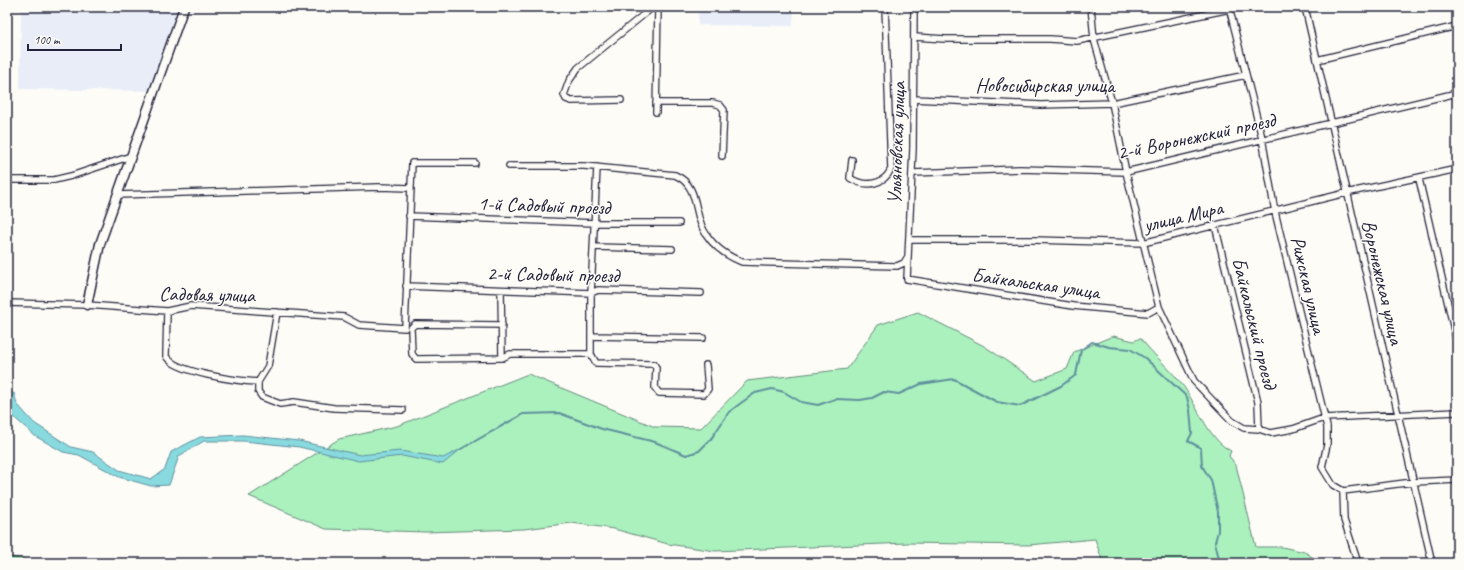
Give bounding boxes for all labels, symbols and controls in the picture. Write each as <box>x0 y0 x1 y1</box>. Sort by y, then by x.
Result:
scale bar <box>28 26 121 52</box>
text: 100 m <box>34 32 61 48</box>
street label: Новосибирская улица <box>976 73 1116 98</box>
street label: Ульяновская улица <box>882 80 911 205</box>
street label: 2-й Воронежский проезд <box>1115 107 1279 165</box>
street label: 1-й Садовый проезд <box>477 191 612 220</box>
street label: улица Мира <box>1140 195 1227 238</box>
street label: Воронежская улица <box>1356 217 1409 349</box>
street label: Рижская улица <box>1285 234 1332 338</box>
street label: Байкальский проезд <box>1226 255 1283 393</box>
street label: 2-й Садовый проезд <box>487 261 621 288</box>
street label: Байкальская улица <box>970 262 1103 305</box>
street label: Садовая улица <box>159 281 256 308</box>

